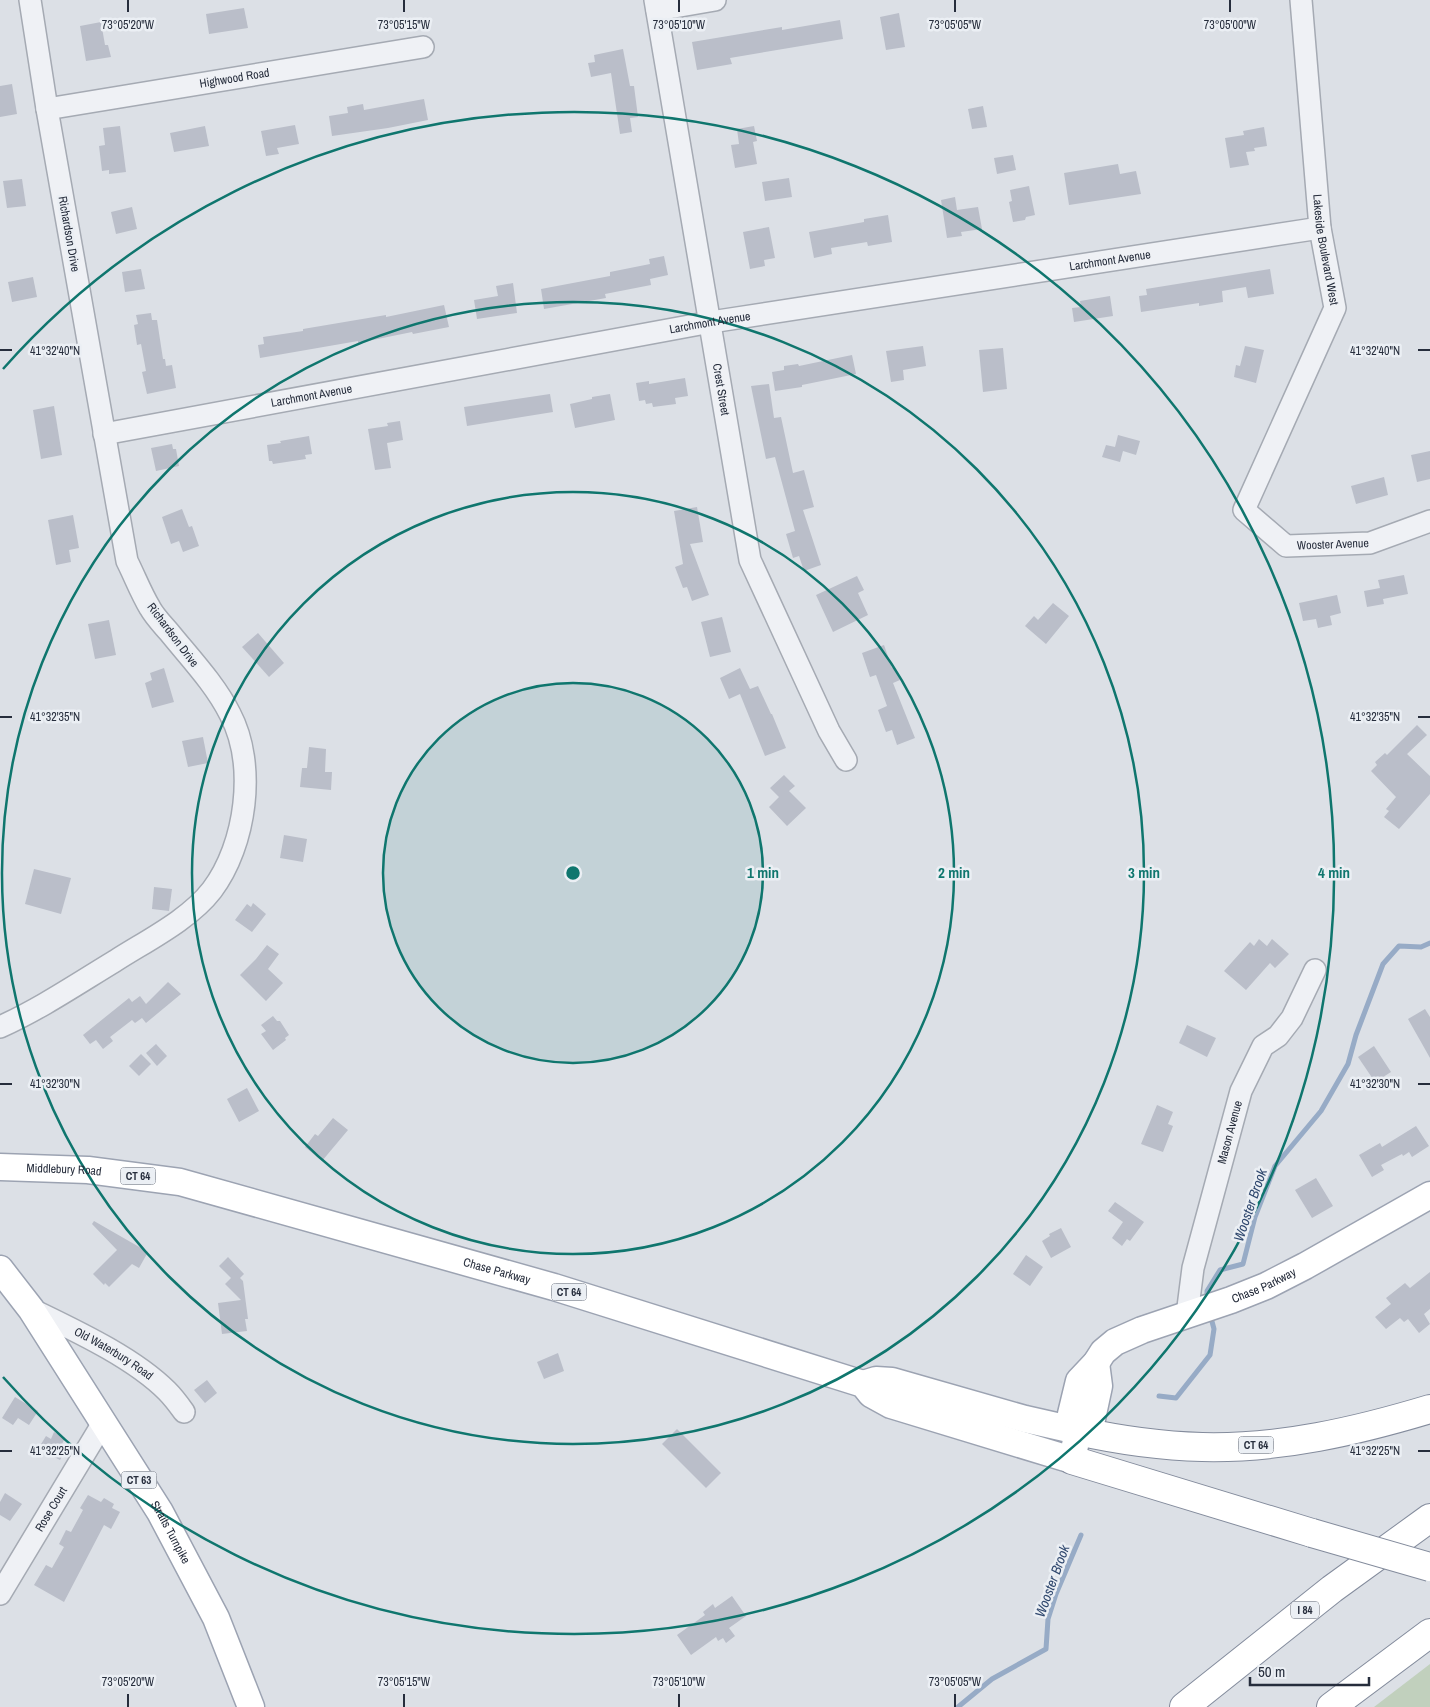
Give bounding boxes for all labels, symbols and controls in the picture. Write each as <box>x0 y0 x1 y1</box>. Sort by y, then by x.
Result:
text: 73°05'20"W <box>102 17 155 33</box>
text: 73°05'15"W <box>378 17 431 33</box>
text: 73°05'10"W <box>653 17 706 33</box>
text: 73°05'05"W <box>929 17 982 33</box>
text: 73°05'00"W <box>1204 17 1257 33</box>
street label: Highwood Road <box>198 64 271 92</box>
street label: Lakeside Boulevard West <box>1309 194 1342 307</box>
street label: Richardson Drive <box>54 195 84 273</box>
street label: Larchmont Avenue <box>1068 246 1152 275</box>
street label: Larchmont Avenue <box>668 308 752 338</box>
text: 41°32'40"N <box>30 343 80 359</box>
text: 41°32'40"N <box>1350 343 1400 359</box>
street label: Crest Street <box>709 362 733 417</box>
street label: Larchmont Avenue <box>270 380 353 411</box>
street label: Wooster Avenue <box>1297 535 1369 554</box>
street label: Richardson Drive <box>144 600 202 670</box>
text: 41°32'35"N <box>30 709 80 725</box>
text: 41°32'35"N <box>1350 709 1400 725</box>
text: 1 min <box>747 862 779 883</box>
text: 2 min <box>938 862 970 883</box>
text: 3 min <box>1128 862 1160 883</box>
text: 4 min <box>1318 862 1350 883</box>
centre of rings <box>564 864 582 882</box>
text: 41°32'30"N <box>30 1076 80 1092</box>
text: 41°32'30"N <box>1350 1076 1400 1092</box>
street label: Mason Avenue <box>1214 1099 1246 1166</box>
street label: Middlebury Road <box>26 1160 102 1180</box>
water label: Wooster Brook <box>1229 1165 1271 1244</box>
road number: CT 64 <box>120 1168 156 1184</box>
street label: Chase Parkway <box>462 1254 532 1288</box>
street label: Chase Parkway <box>1229 1264 1299 1307</box>
road number: CT 64 <box>552 1284 586 1300</box>
street label: Old Waterbury Road <box>71 1324 156 1384</box>
road number: CT 64 <box>1238 1436 1274 1454</box>
text: 41°32'25"N <box>30 1443 80 1459</box>
text: 41°32'25"N <box>1350 1443 1400 1459</box>
road number: CT 63 <box>122 1472 156 1488</box>
street label: Rose Court <box>31 1483 71 1535</box>
street label: Straits Turnpike <box>147 1498 194 1567</box>
water label: Wooster Brook <box>1031 1541 1074 1620</box>
road number: I 84 <box>1291 1602 1319 1618</box>
scale bar <box>1250 1654 1369 1686</box>
text: 50 m <box>1258 1661 1285 1682</box>
text: 73°05'20"W <box>102 1674 155 1690</box>
text: 73°05'15"W <box>378 1674 431 1690</box>
text: 73°05'10"W <box>653 1674 706 1690</box>
text: 73°05'05"W <box>929 1674 982 1690</box>

